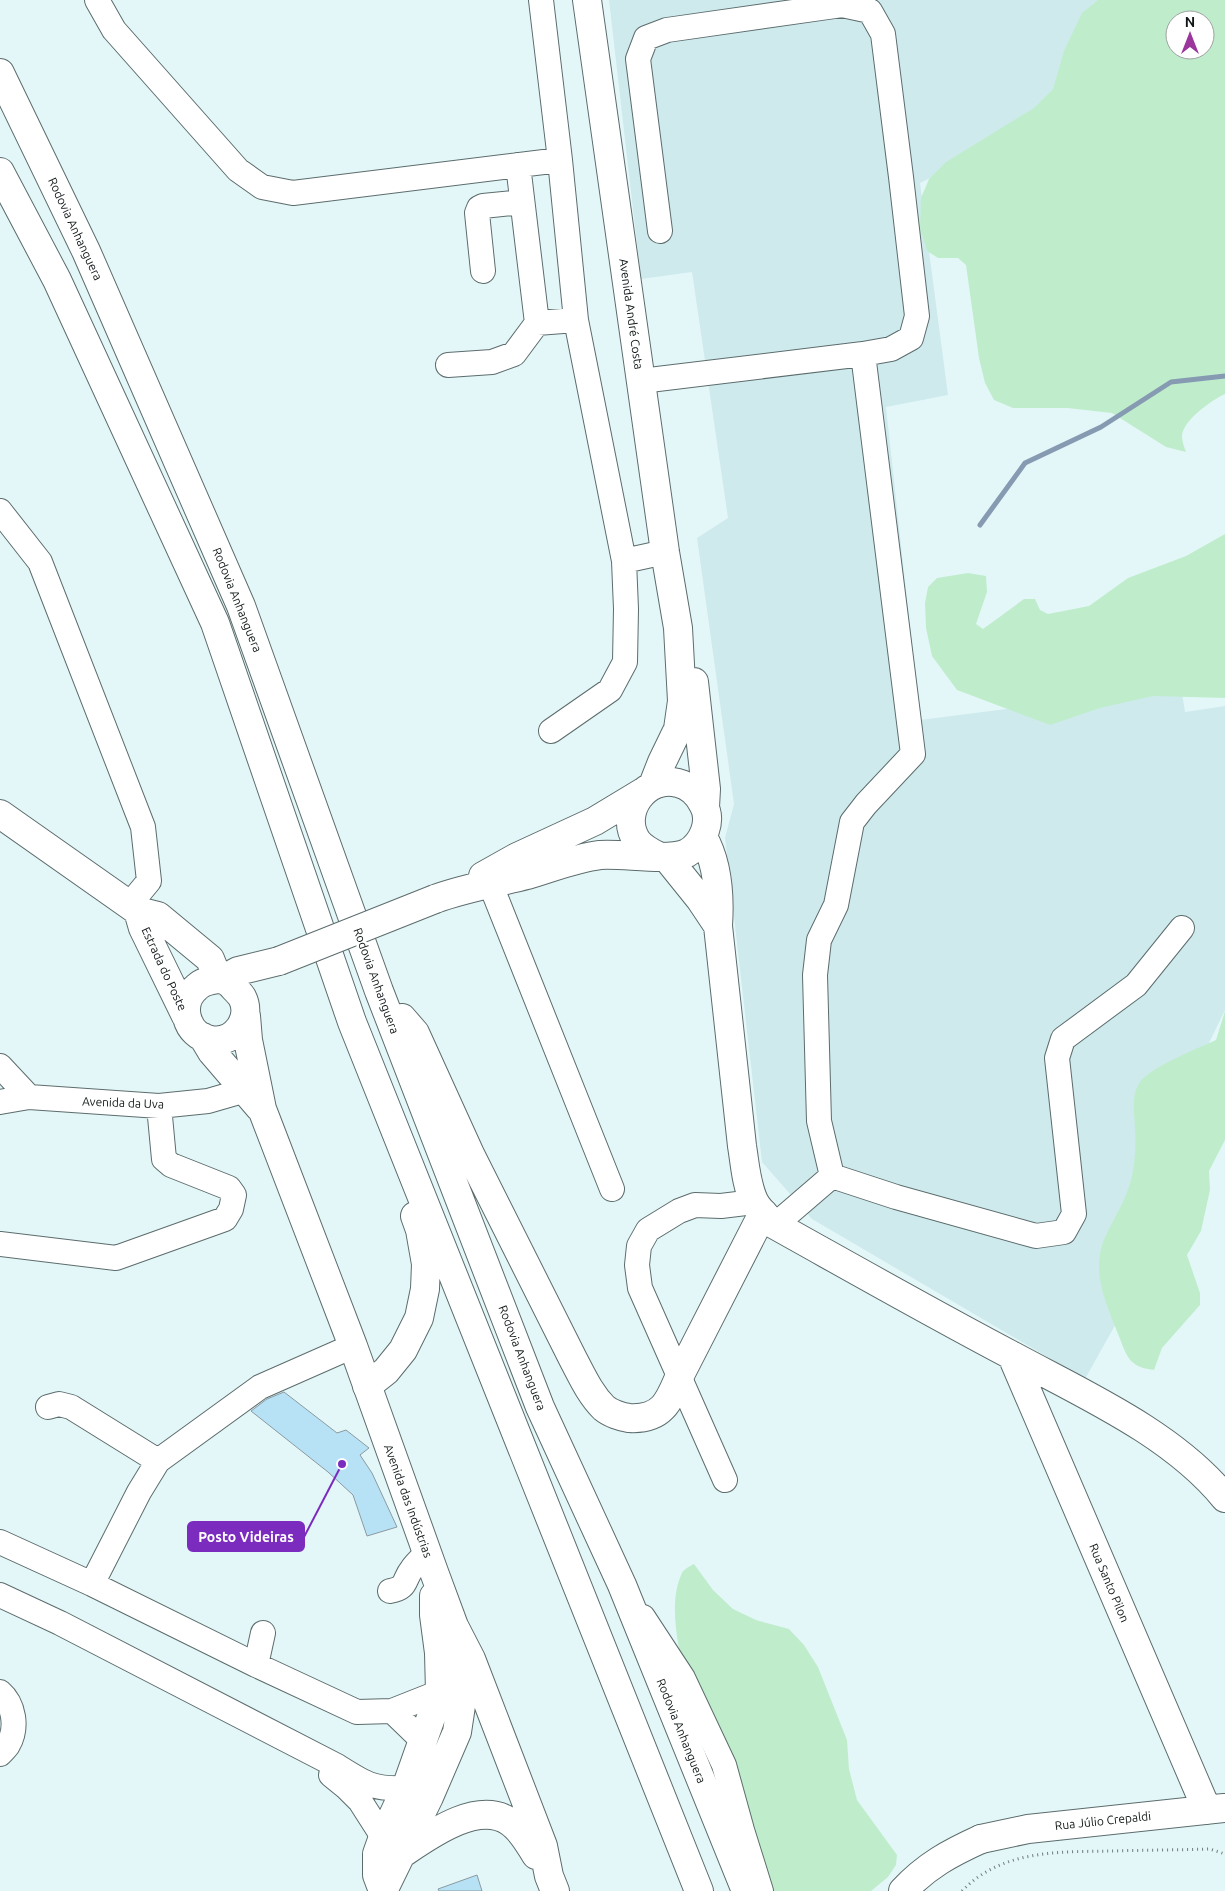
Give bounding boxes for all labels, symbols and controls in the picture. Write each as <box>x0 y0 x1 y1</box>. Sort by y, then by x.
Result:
north arrow <box>1165 10 1215 60</box>
text: N <box>1185 14 1195 30</box>
street label: Rodovia Anhanguera <box>46 175 105 282</box>
street label: Avenida André Costa <box>617 258 646 370</box>
street label: Rodovia Anhanguera <box>210 546 264 654</box>
street label: Estrada do Poste <box>139 925 190 1013</box>
street label: Rodovia Anhanguera <box>351 926 402 1036</box>
street label: Avenida da Uva <box>82 1095 164 1110</box>
street label: Rodovia Anhanguera <box>496 1303 549 1412</box>
street label: Avenida das Indústrias <box>382 1442 435 1559</box>
callout: Posto Videiras <box>188 1522 304 1551</box>
text: Posto Videiras <box>198 1529 294 1545</box>
street label: Rua Santo Pilon <box>1087 1542 1132 1624</box>
street label: Rodovia Anhanguera <box>654 1677 708 1785</box>
street label: Rua Júlio Crepaldi <box>1054 1809 1152 1832</box>

